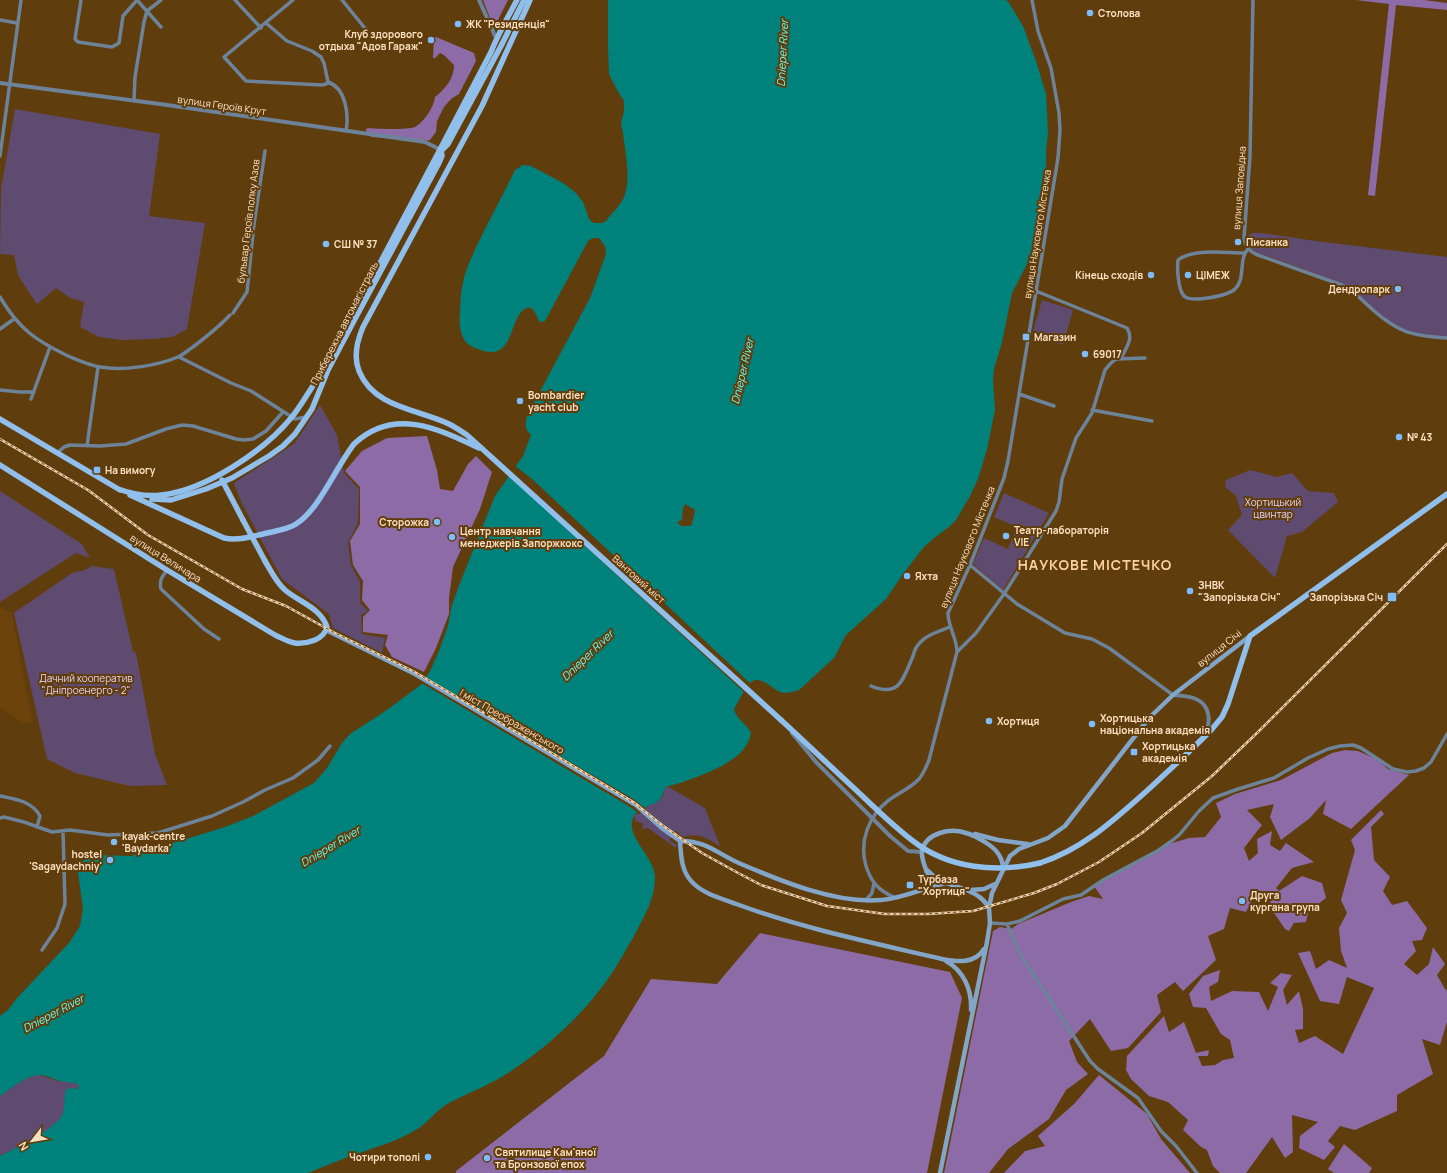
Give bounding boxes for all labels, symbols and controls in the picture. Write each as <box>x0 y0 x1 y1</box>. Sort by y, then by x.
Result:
place label: Столова <box>1098 6 1141 20</box>
marker: Столова <box>1085 8 1095 18</box>
place label: ЖК "Резиденція" <box>466 17 550 31</box>
water label: Dnieper River <box>773 17 791 87</box>
marker: ЖК "Резиденція" <box>453 19 463 29</box>
place label: Клуб здорового отдыха "Адов Гараж" <box>319 27 423 53</box>
marker: Клуб здорового отдыха "Адов Гараж" <box>426 35 436 45</box>
street label: вулиця Героїв Крут <box>177 92 267 118</box>
street label: вулиця Заповідна <box>1229 146 1249 230</box>
street label: бульвар Героїв полку Азов <box>233 158 263 284</box>
street label: вулиця Наукового Містечка <box>1020 168 1054 300</box>
place label: Писанка <box>1246 235 1288 249</box>
place label: СШ № 37 <box>334 237 377 251</box>
marker: Писанка <box>1233 237 1243 247</box>
marker: СШ № 37 <box>321 239 331 249</box>
street label: Прибережна автомагістраль <box>307 259 381 387</box>
place label: Кінець сходів <box>1075 268 1143 282</box>
place label: ЦІМЕЖ <box>1196 268 1231 282</box>
marker: Кінець сходів <box>1146 270 1156 280</box>
marker: ЦІМЕЖ <box>1183 270 1193 280</box>
place label: Дендропарк <box>1328 282 1391 296</box>
marker: Дендропарк <box>1393 284 1403 294</box>
place label: Магазин <box>1034 330 1076 344</box>
marker: Магазин <box>1021 332 1031 342</box>
water label: Dnieper River <box>727 335 757 405</box>
place label: 69017 <box>1093 347 1121 361</box>
marker: 69017 <box>1080 349 1090 359</box>
place label: Bombardier yacht club <box>528 388 584 414</box>
marker: Bombardier yacht club <box>515 396 525 406</box>
place label: № 43 <box>1407 430 1432 444</box>
marker: № 43 <box>1394 432 1404 442</box>
place label: На вимогу <box>105 463 156 477</box>
marker: На вимогу <box>92 465 102 475</box>
street label: вулиця Наукового Містечка <box>936 484 998 610</box>
park label: Хортицький цвинтар <box>1245 495 1301 521</box>
place label: Сторожка <box>379 515 429 529</box>
marker: Сторожка <box>432 517 442 527</box>
place label: Театр-лабораторія VIE <box>1014 523 1109 549</box>
place label: Центр навчання менеджерів Запоржкокс <box>460 524 583 550</box>
street label: вулиця Величара <box>128 530 204 586</box>
marker: Театр-лабораторія VIE <box>1001 531 1011 541</box>
marker: Центр навчання менеджерів Запоржкокс <box>447 532 457 542</box>
street label: Вантовий міст <box>609 551 669 607</box>
district label: НАУКОВЕ МІСТЕЧКО <box>1018 555 1172 574</box>
place label: Яхта <box>915 569 938 583</box>
marker: Яхта <box>902 571 912 581</box>
place label: ЗНВК "Запорізька Січ" <box>1198 578 1281 604</box>
marker: ЗНВК "Запорізька Січ" <box>1185 586 1195 596</box>
place label: Запорізька Січ <box>1310 590 1383 604</box>
marker: Запорізька Січ <box>1386 591 1398 603</box>
water label: Dnieper River <box>558 625 618 684</box>
street label: вулиця Січі <box>1194 626 1244 670</box>
park label: Дачний кооператив "Дніпроенерго - 2" <box>39 671 133 697</box>
street label: I міст Преображенського <box>457 685 567 757</box>
place label: Хортицька національна академія <box>1100 711 1210 737</box>
place label: Хортиця <box>997 714 1040 728</box>
marker: Хортиця <box>984 716 994 726</box>
marker: Хортицька національна академія <box>1087 719 1097 729</box>
place label: Хортицька академія <box>1142 739 1196 765</box>
marker: Хортицька академія <box>1129 747 1139 757</box>
water label: Dnieper River <box>297 821 364 870</box>
place label: kayak-centre 'Baydarka' <box>122 829 185 855</box>
marker: kayak-centre 'Baydarka' <box>109 837 119 847</box>
place label: hostel 'Sagaydachniy' <box>29 847 102 873</box>
marker: hostel 'Sagaydachniy' <box>105 855 115 865</box>
place label: Турбаза "Хортиця" <box>918 872 970 898</box>
marker: Турбаза "Хортиця" <box>905 880 915 890</box>
place label: Друга кургана група <box>1250 888 1320 914</box>
marker: Друга кургана група <box>1237 896 1247 906</box>
water label: Dnieper River <box>20 990 88 1035</box>
north arrow <box>12 1121 52 1161</box>
text: N <box>14 1139 31 1154</box>
place label: Святилище Кам'яної та Бронзової епох <box>495 1145 596 1171</box>
place label: Чотири тополі <box>349 1150 420 1164</box>
marker: Чотири тополі <box>423 1152 433 1162</box>
marker: Святилище Кам'яної та Бронзової епох <box>482 1153 492 1163</box>

